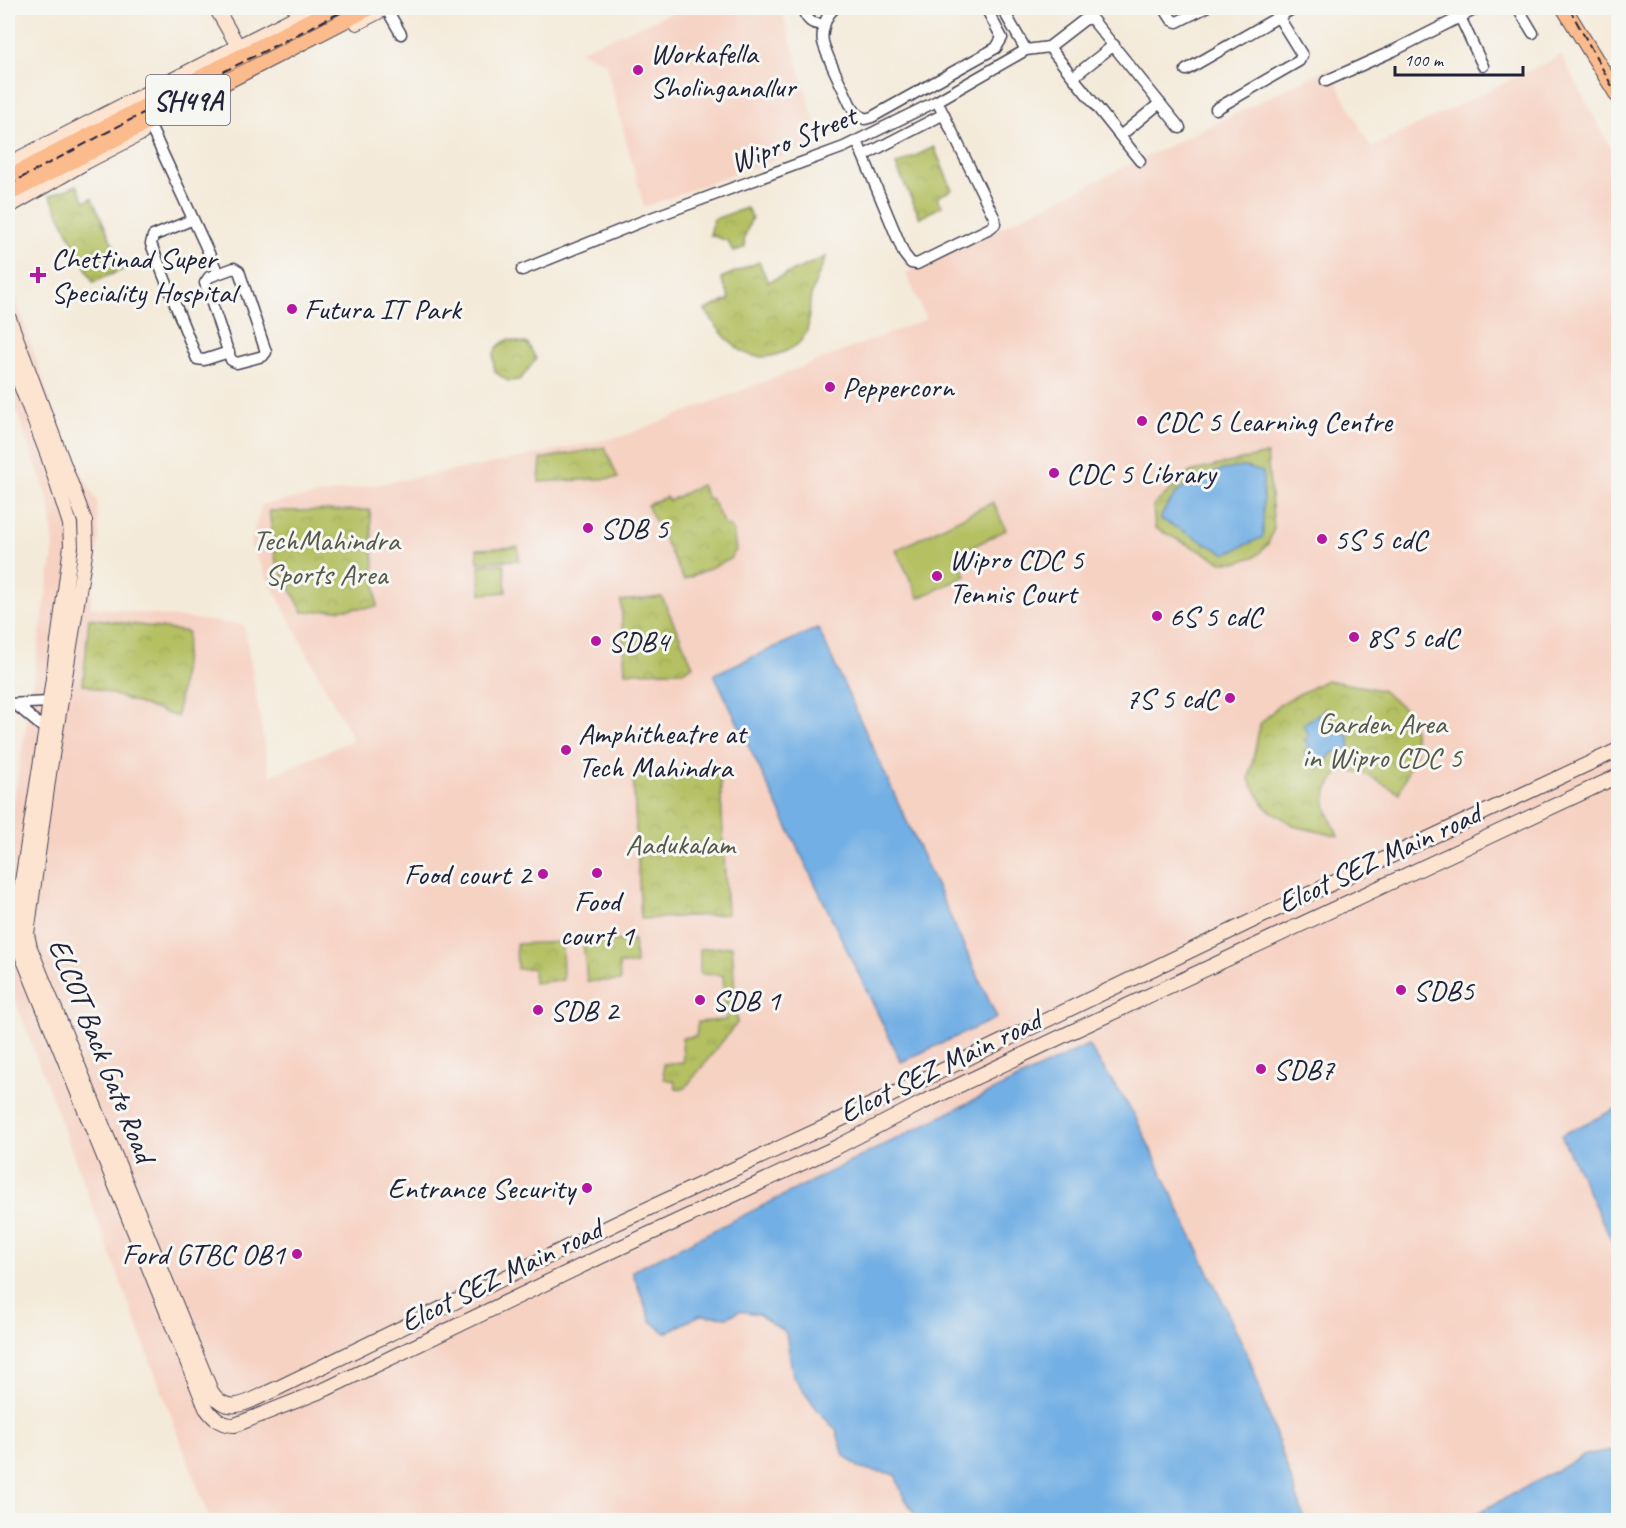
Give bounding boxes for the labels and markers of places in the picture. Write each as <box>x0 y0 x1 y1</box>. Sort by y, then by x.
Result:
place label: Workafella Sholinganallur <box>650 34 798 106</box>
marker: Workafella Sholinganallur <box>631 63 645 77</box>
place label: Chettinad Super Speciality Hospital <box>51 239 241 311</box>
marker: Chettinad Super Speciality Hospital <box>29 266 47 284</box>
place label: Futura IT Park <box>304 290 463 328</box>
marker: Futura IT Park <box>285 302 299 316</box>
place label: Peppercorn <box>842 368 955 406</box>
marker: Peppercorn <box>823 380 837 394</box>
place label: CDC 5 Learning Centre <box>1154 402 1394 440</box>
marker: CDC 5 Learning Centre <box>1135 414 1149 428</box>
place label: CDC 5 Library <box>1066 454 1218 492</box>
marker: CDC 5 Library <box>1047 466 1061 480</box>
place label: SDB 5 <box>600 509 670 547</box>
place label: 5S 5 cdC <box>1334 520 1430 558</box>
marker: SDB 5 <box>581 521 595 535</box>
marker: 5S 5 cdC <box>1315 532 1329 546</box>
place label: Wipro CDC 5 Tennis Court <box>949 540 1085 612</box>
marker: Wipro CDC 5 Tennis Court <box>930 569 944 583</box>
place label: 6S 5 cdC <box>1169 597 1265 635</box>
marker: 6S 5 cdC <box>1150 609 1164 623</box>
place label: 8S 5 cdC <box>1366 618 1462 656</box>
place label: SDB4 <box>608 622 672 660</box>
marker: 8S 5 cdC <box>1347 630 1361 644</box>
marker: SDB4 <box>589 634 603 648</box>
place label: 7S 5 cdC <box>1125 679 1221 717</box>
marker: 7S 5 cdC <box>1223 691 1237 705</box>
place label: Amphitheatre at Tech Mahindra <box>578 714 749 786</box>
marker: Amphitheatre at Tech Mahindra <box>559 743 573 757</box>
place label: Food court 2 <box>404 855 533 893</box>
marker: Food court 1 <box>590 866 604 880</box>
marker: Food court 2 <box>536 867 550 881</box>
place label: Food court 1 <box>560 882 635 954</box>
place label: SDB5 <box>1413 971 1476 1009</box>
place label: SDB 1 <box>712 981 782 1019</box>
marker: SDB5 <box>1394 983 1408 997</box>
place label: SDB 2 <box>550 991 621 1029</box>
marker: SDB 1 <box>693 993 707 1007</box>
marker: SDB 2 <box>531 1003 545 1017</box>
place label: SDB7 <box>1273 1050 1336 1088</box>
marker: SDB7 <box>1254 1062 1268 1076</box>
place label: Entrance Security <box>388 1169 578 1207</box>
marker: Entrance Security <box>580 1181 594 1195</box>
place label: Ford GTBC OB1 <box>122 1235 286 1273</box>
marker: Ford GTBC OB1 <box>290 1247 304 1261</box>

